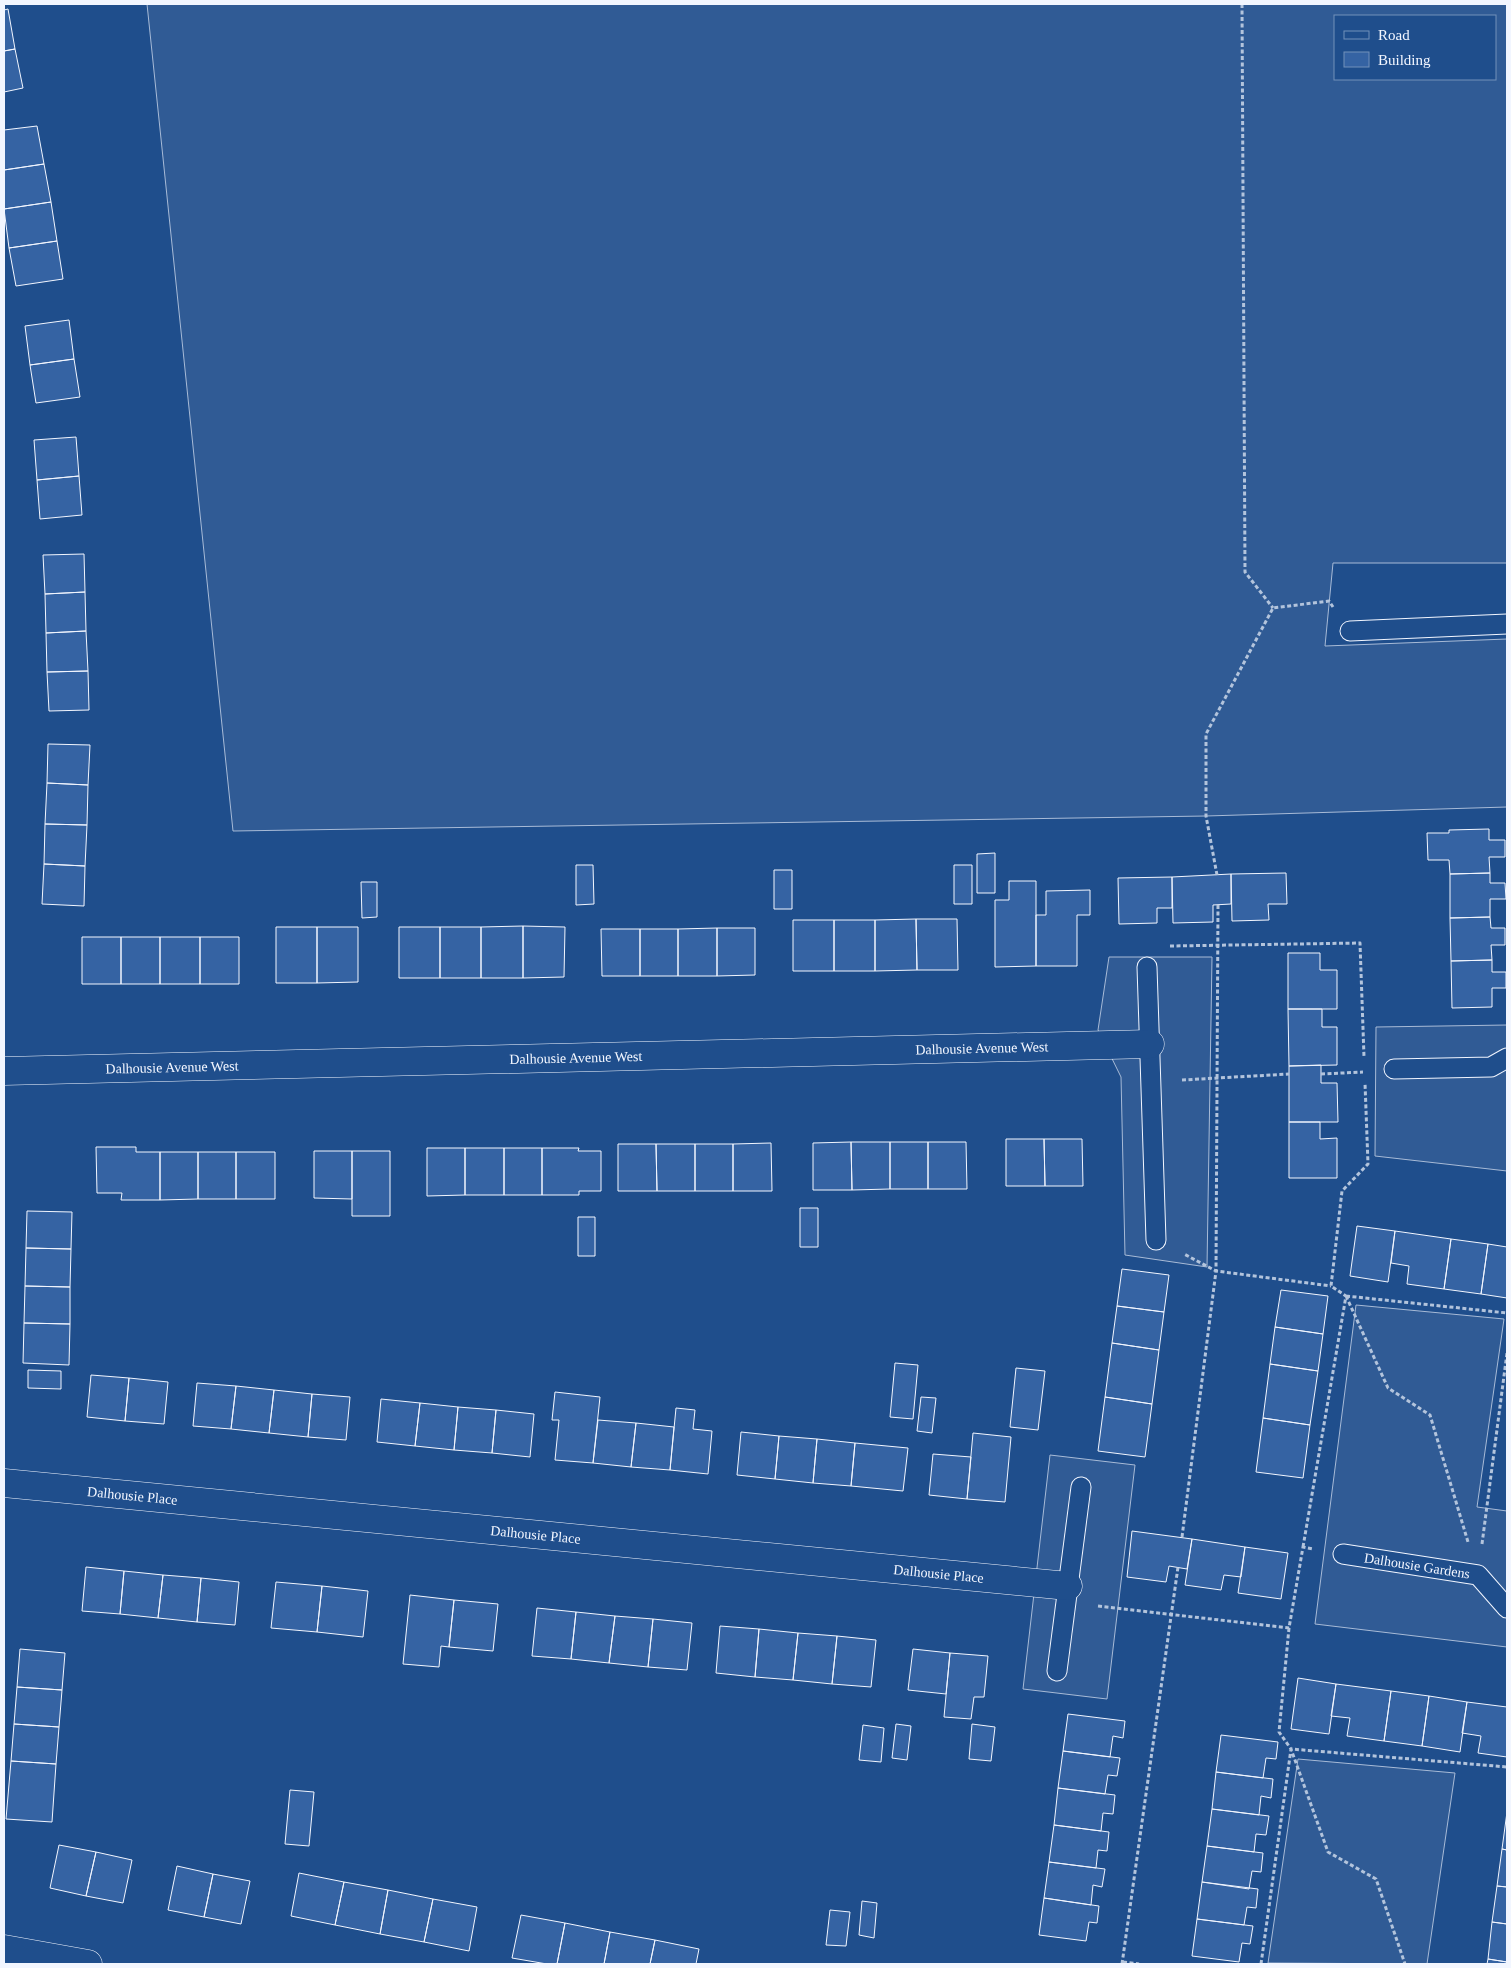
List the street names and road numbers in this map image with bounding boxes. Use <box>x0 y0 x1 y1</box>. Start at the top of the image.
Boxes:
street label: Dalhousie Avenue West <box>915 1039 1048 1058</box>
street label: Dalhousie Avenue West <box>509 1049 643 1067</box>
street label: Dalhousie Avenue West <box>105 1058 239 1077</box>
street label: Dalhousie Place <box>87 1484 178 1508</box>
street label: Dalhousie Place <box>490 1523 581 1547</box>
street label: Dalhousie Gardens <box>1363 1550 1471 1582</box>
street label: Dalhousie Place <box>893 1562 984 1586</box>

